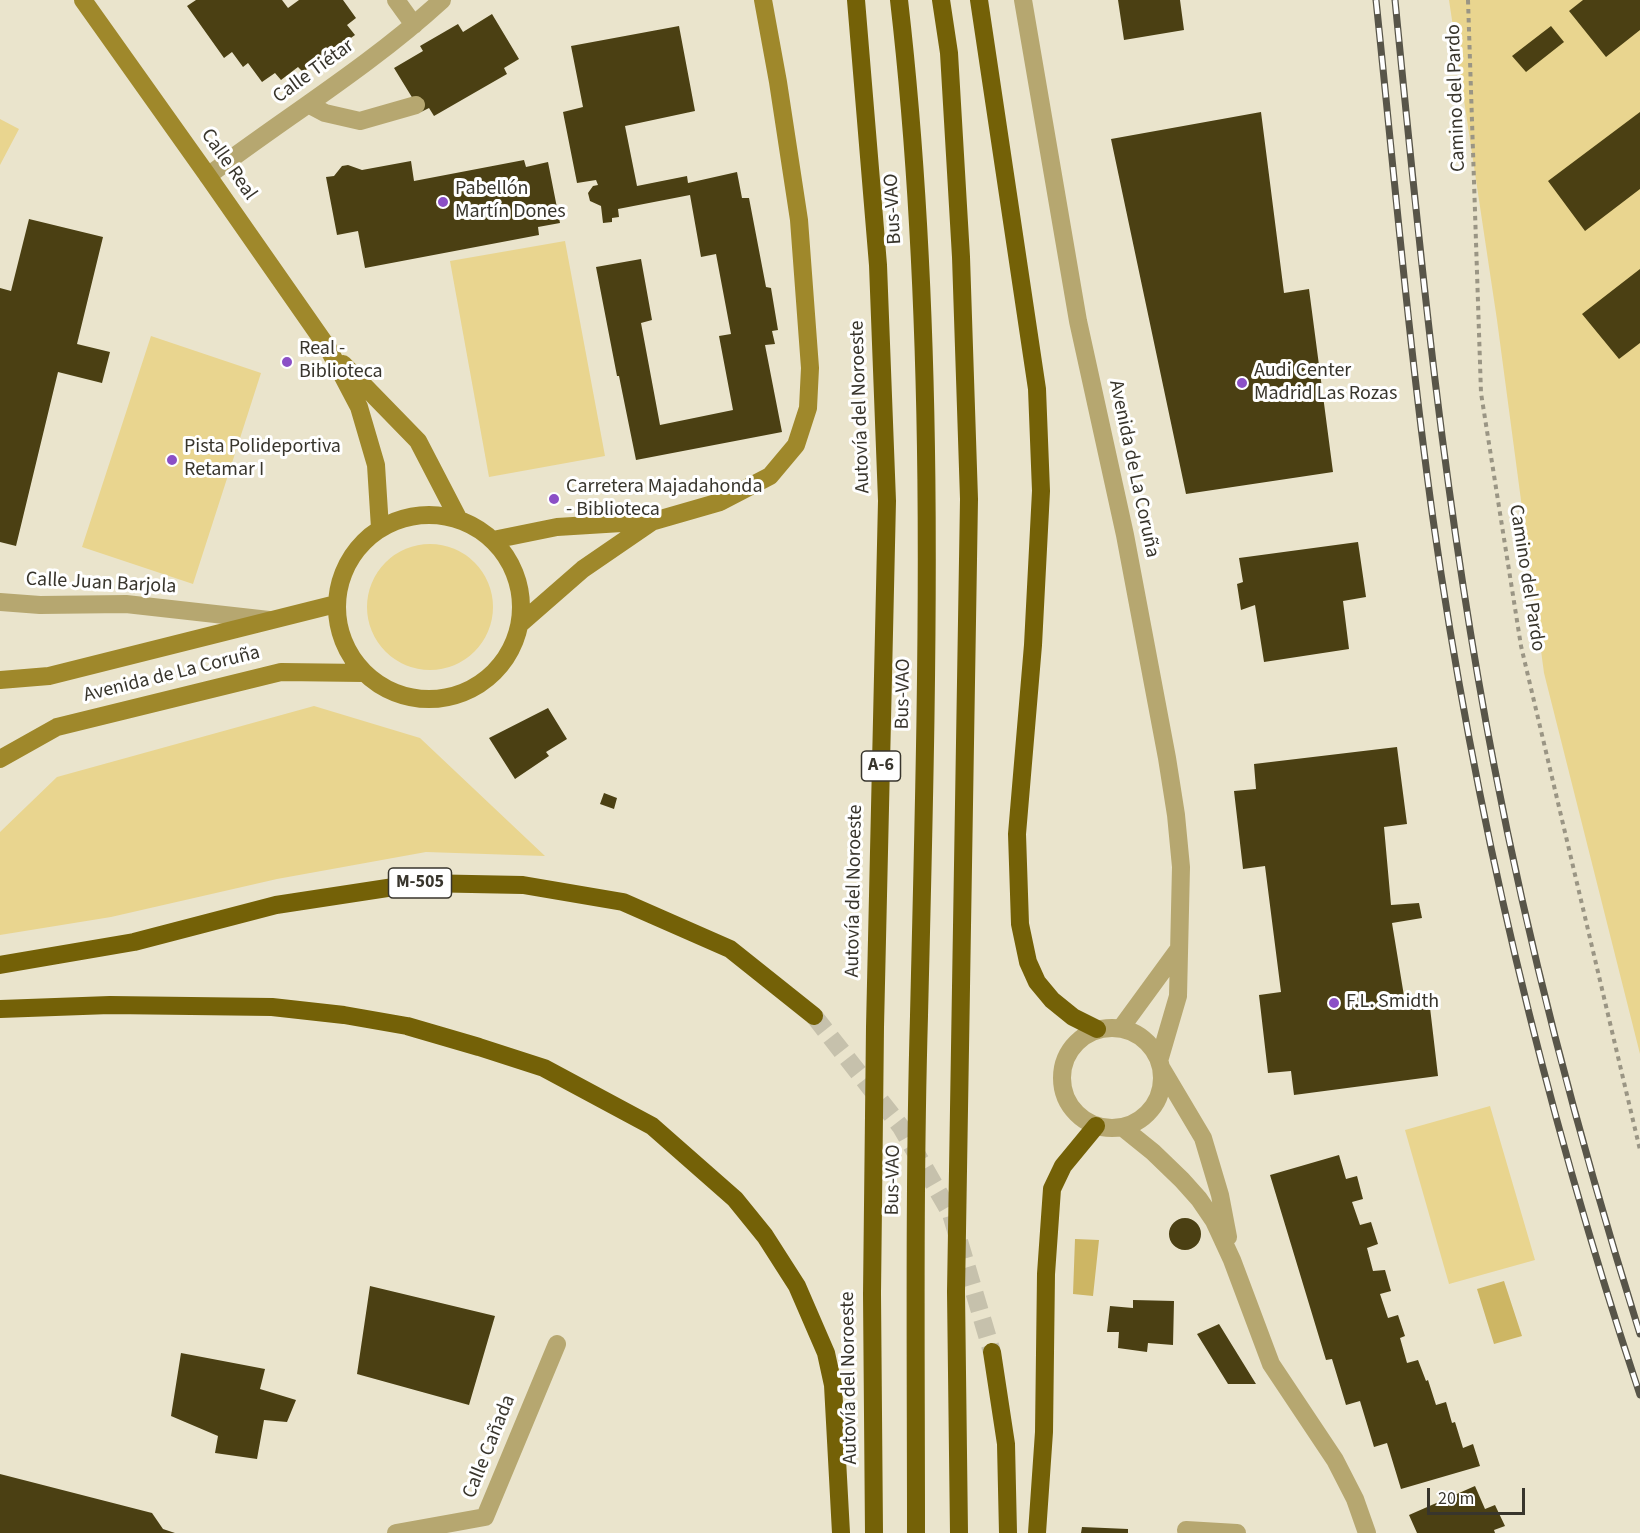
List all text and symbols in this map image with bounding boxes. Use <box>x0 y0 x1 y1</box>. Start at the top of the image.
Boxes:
street label: Camino del Pardo <box>1442 24 1472 172</box>
street label: Calle Tiétar <box>269 35 359 109</box>
street label: Calle Real <box>195 125 261 205</box>
street label: Bus-VAO <box>880 173 908 245</box>
place label: Pabellón Martín Dones <box>455 178 566 225</box>
marker: Pabellón Martín Dones <box>436 195 450 209</box>
street label: Autovía del Noroeste <box>846 320 876 494</box>
place label: Real - Biblioteca <box>299 338 383 385</box>
marker: Real - Biblioteca <box>280 355 294 369</box>
place label: Audi Center Madrid Las Rozas <box>1254 360 1397 407</box>
marker: Audi Center Madrid Las Rozas <box>1235 376 1249 390</box>
street label: Avenida de La Coruña <box>1102 378 1164 560</box>
place label: Pista Polideportiva Retamar I <box>184 436 341 483</box>
marker: Pista Polideportiva Retamar I <box>165 453 179 467</box>
place label: Carretera Majadahonda - Biblioteca <box>566 476 763 523</box>
marker: Carretera Majadahonda - Biblioteca <box>547 492 561 506</box>
street label: Camino del Pardo <box>1503 503 1549 653</box>
street label: Calle Juan Barjola <box>25 568 177 600</box>
street label: Avenida de La Coruña <box>81 641 263 709</box>
street label: Bus-VAO <box>891 658 917 730</box>
road number: A-6 <box>862 751 900 781</box>
street label: Autovía del Noroeste <box>841 804 869 978</box>
road number: M-505 <box>388 868 452 898</box>
place label: F.L. Smidth <box>1346 991 1439 1015</box>
marker: F.L. Smidth <box>1327 996 1341 1010</box>
street label: Bus-VAO <box>881 1144 907 1216</box>
street label: Autovía del Noroeste <box>836 1291 864 1465</box>
street label: Calle Cañada <box>458 1392 522 1502</box>
scale bar <box>1430 1476 1528 1514</box>
text: 20 m <box>1438 1486 1474 1511</box>

